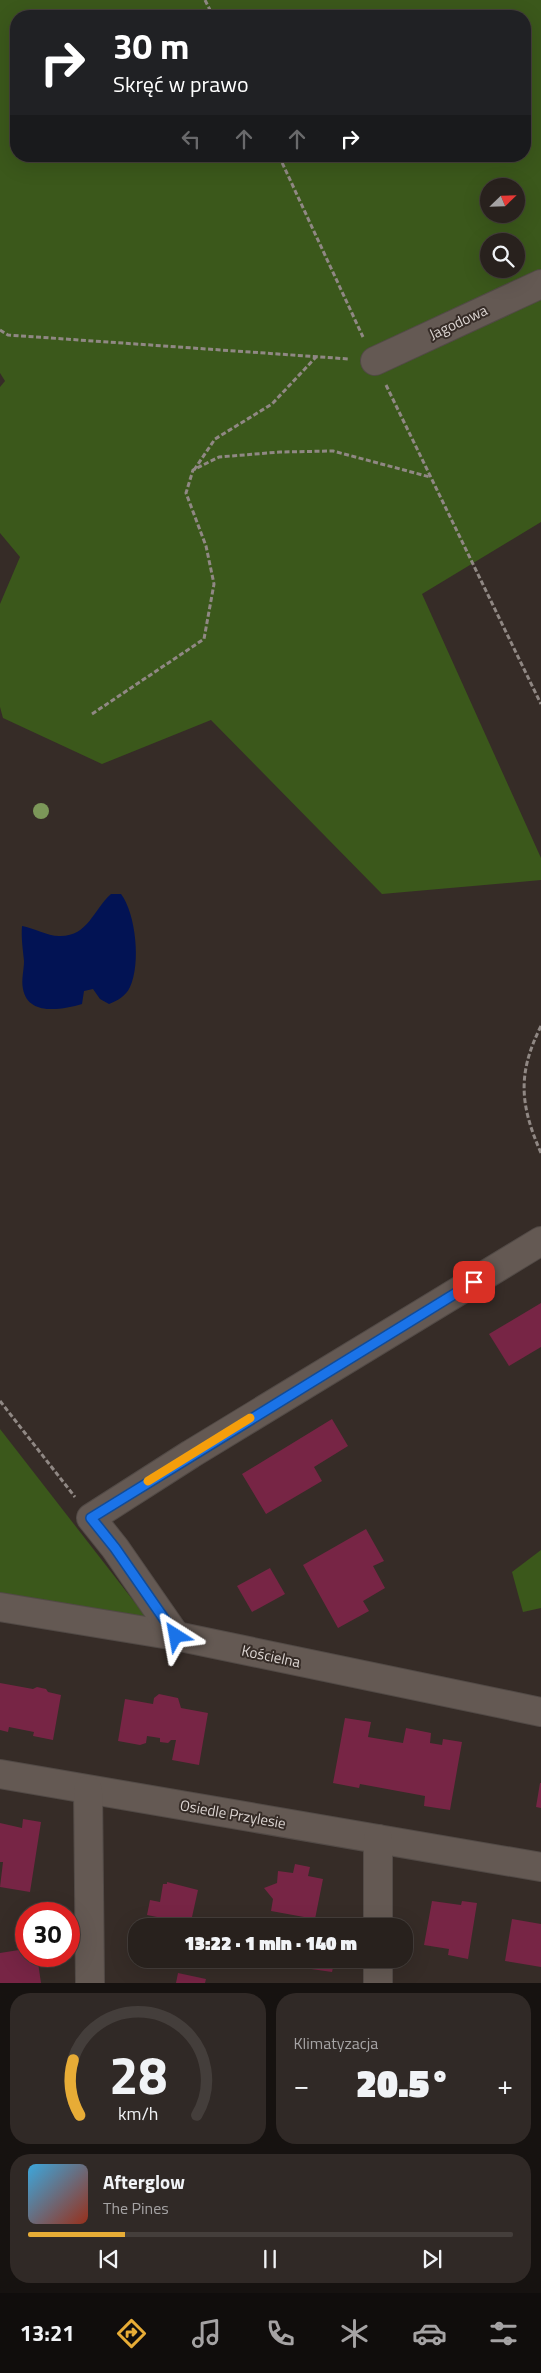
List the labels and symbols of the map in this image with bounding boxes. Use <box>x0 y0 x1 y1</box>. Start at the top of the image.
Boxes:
north arrow <box>480 178 525 222</box>
street label: Jagodowa <box>425 298 491 346</box>
pin <box>453 1261 495 1303</box>
position arrow <box>149 1609 201 1661</box>
street label: Kościelna <box>239 1639 303 1674</box>
street label: Osiedle Przylesie <box>178 1793 288 1835</box>
speed limit sign: 30 <box>15 1902 80 1967</box>

